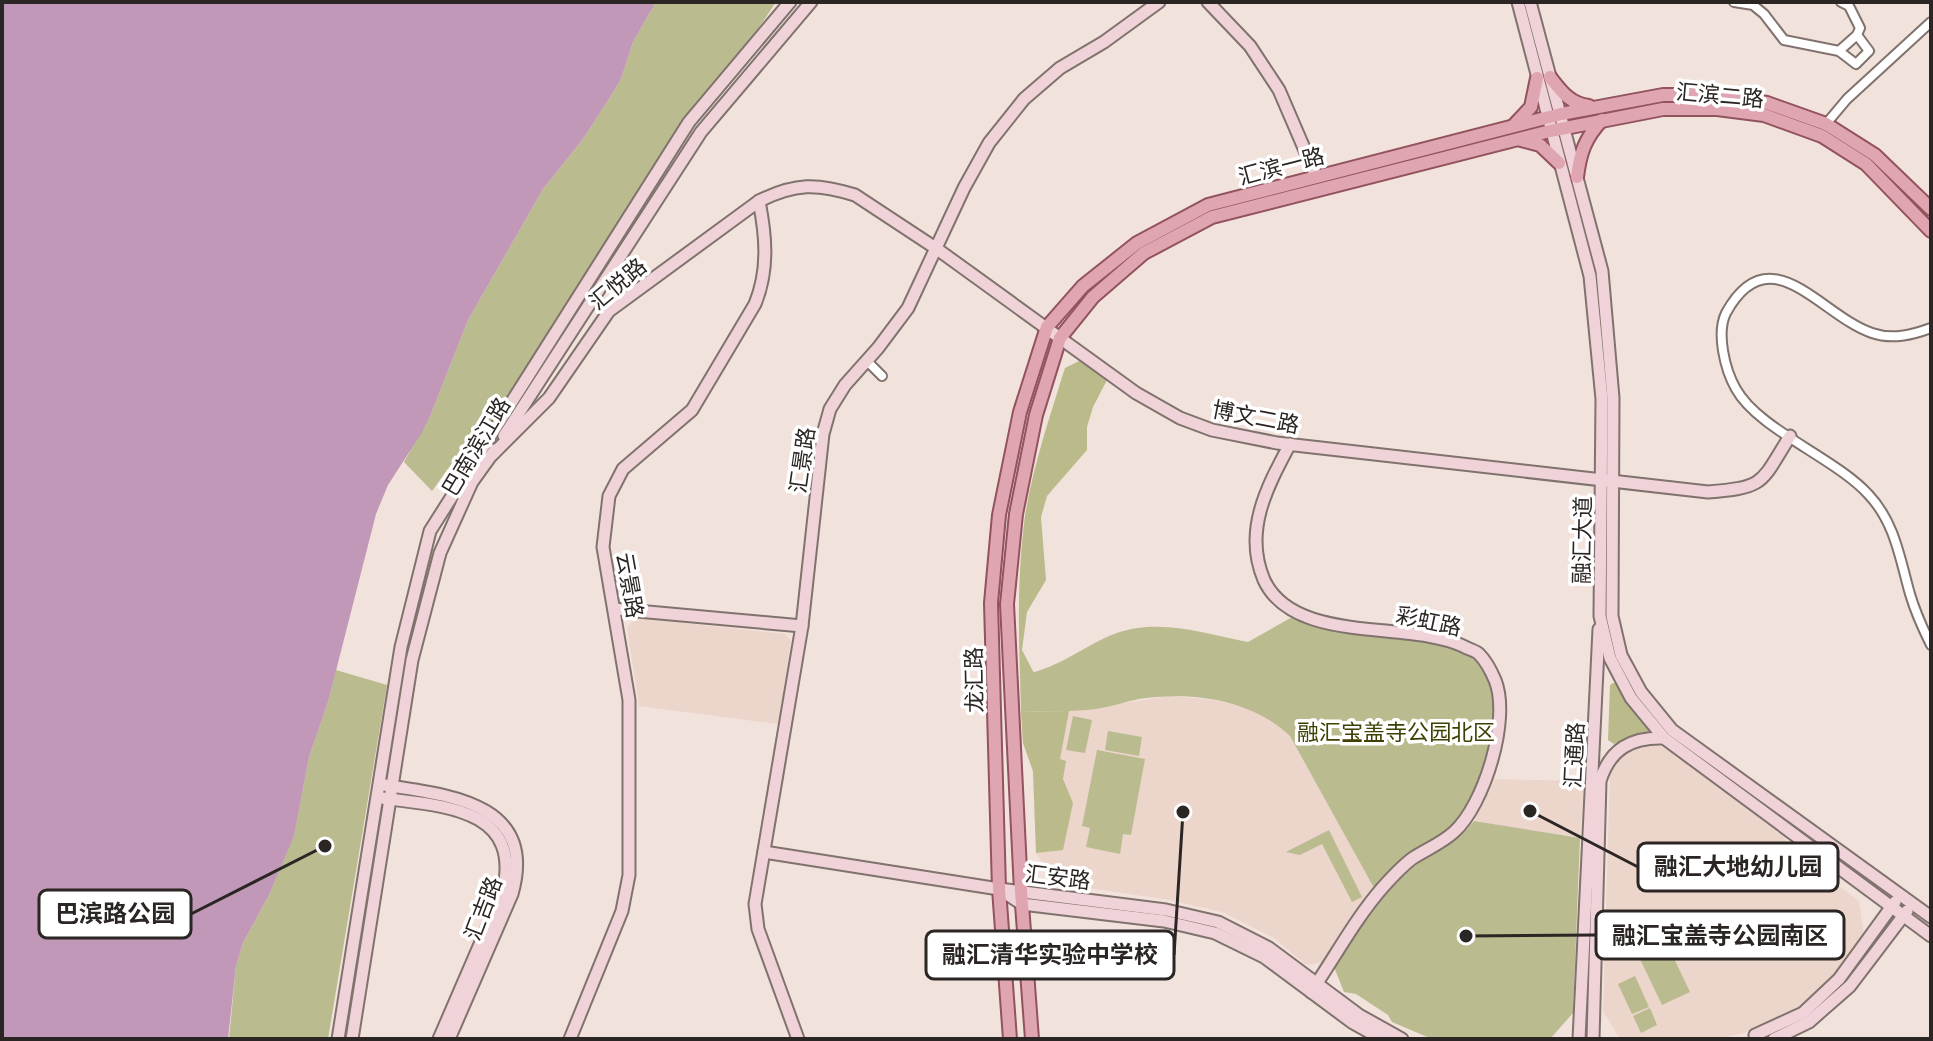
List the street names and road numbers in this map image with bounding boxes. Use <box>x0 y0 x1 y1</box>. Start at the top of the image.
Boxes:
street label: 汇滨二路 <box>1675 77 1765 111</box>
street label: 汇滨一路 <box>1235 141 1327 189</box>
street label: 汇悦路 <box>583 252 651 314</box>
street label: 巴南滨江路 <box>436 392 514 500</box>
street label: 博文二路 <box>1210 395 1302 437</box>
street label: 汇景路 <box>784 426 818 494</box>
street label: 融汇大道 <box>1567 496 1595 584</box>
street label: 云景路 <box>612 550 650 620</box>
street label: 彩虹路 <box>1394 600 1464 640</box>
street label: 龙汇路 <box>959 647 987 713</box>
street label: 汇通路 <box>1558 721 1588 789</box>
street label: 汇安路 <box>1024 859 1092 893</box>
street label: 汇吉路 <box>458 873 506 943</box>

